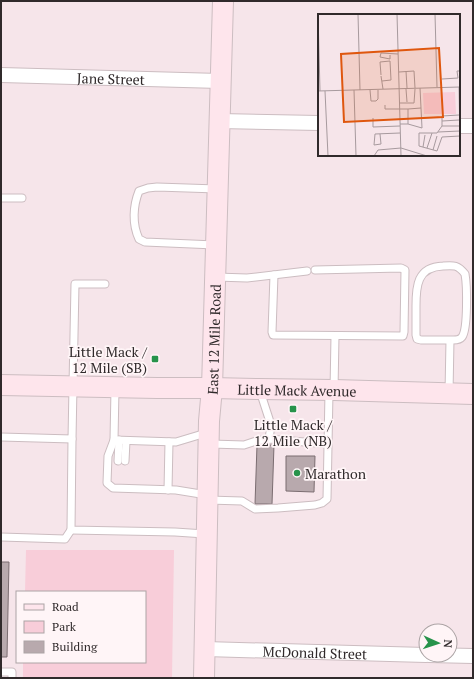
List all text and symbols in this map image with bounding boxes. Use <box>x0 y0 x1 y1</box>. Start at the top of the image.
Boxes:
inset map <box>318 14 460 156</box>
street label: Jane Street <box>77 68 146 88</box>
street label: East 12 Mile Road <box>202 283 224 395</box>
place label: Little Mack / 12 Mile (SB) <box>69 342 148 377</box>
marker: Little Mack / 12 Mile (SB) <box>150 354 160 364</box>
street label: Little Mack Avenue <box>237 379 357 400</box>
marker: Little Mack / 12 Mile (NB) <box>288 404 298 414</box>
place label: Little Mack / 12 Mile (NB) <box>254 415 333 450</box>
place label: Marathon <box>305 464 367 483</box>
marker: Marathon <box>292 468 302 478</box>
legend <box>16 591 146 663</box>
text: Road <box>52 599 79 614</box>
text: Park <box>52 619 77 634</box>
north arrow <box>418 623 458 663</box>
text: Building <box>52 639 98 654</box>
text: N <box>441 639 455 649</box>
street label: McDonald Street <box>262 641 368 663</box>

